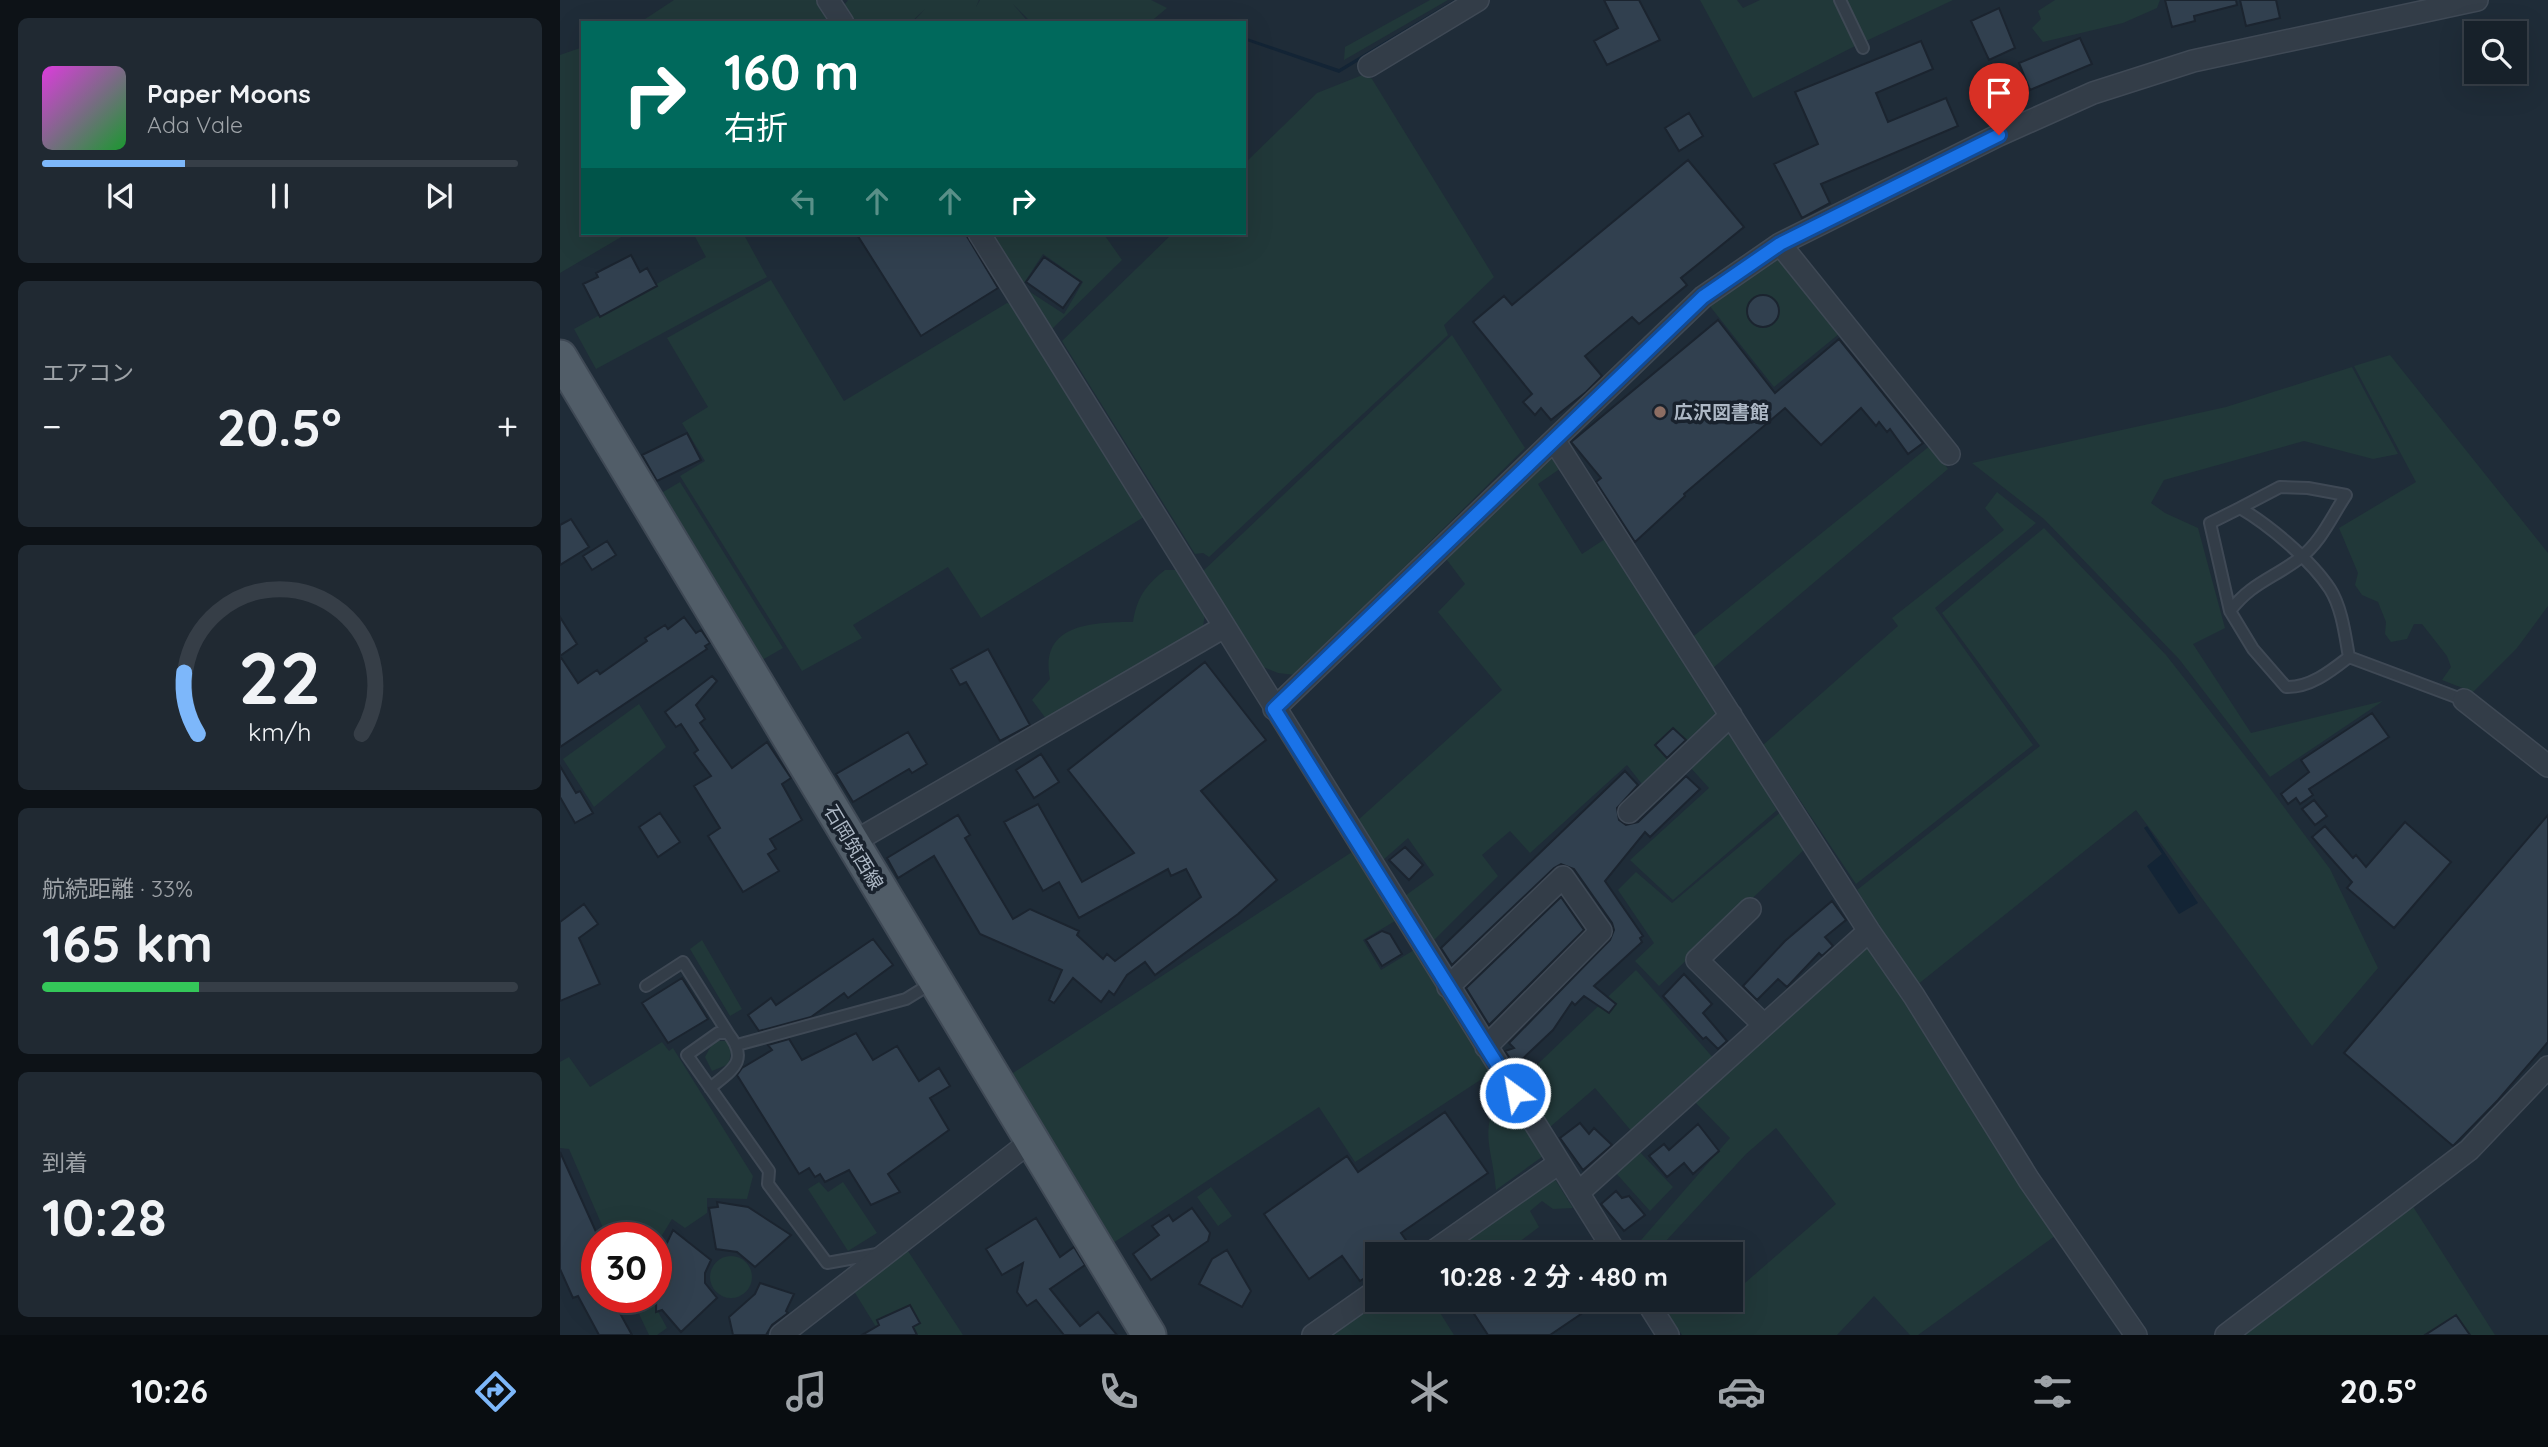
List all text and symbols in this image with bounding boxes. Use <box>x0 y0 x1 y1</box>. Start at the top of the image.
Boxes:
map controls <box>2464 21 2527 84</box>
button: search <box>2464 21 2527 84</box>
text: 160 m <box>724 41 859 102</box>
icon: right <box>609 49 700 140</box>
pin <box>1969 63 2029 135</box>
icon: arrive <box>1980 74 2018 112</box>
text: Paper Moons <box>147 77 311 110</box>
text: 右折 <box>724 107 788 147</box>
text: Ada Vale <box>147 110 243 139</box>
icon: previous <box>102 177 140 215</box>
icon: pause <box>261 177 299 215</box>
icon: next <box>420 177 458 215</box>
icon: left <box>785 182 823 220</box>
icon: ahead <box>858 182 896 220</box>
icon: ahead <box>931 182 969 220</box>
icon: right <box>1004 182 1042 220</box>
text: エアコン <box>42 358 134 387</box>
text: 20.5° <box>217 394 342 459</box>
place label: 広沢図書館 <box>1674 400 1769 424</box>
text: − <box>42 402 62 450</box>
text: + <box>497 402 518 450</box>
marker: 広沢図書館 <box>1652 404 1668 420</box>
text: 22 <box>239 631 321 722</box>
text: km/h <box>248 715 312 746</box>
street label: 石岡筑西線 <box>819 800 889 894</box>
text: 航続距離 · 33% <box>42 874 193 903</box>
text: 165 km <box>42 910 213 975</box>
position arrow <box>1478 1056 1552 1130</box>
text: 到着 <box>42 1148 88 1177</box>
text: 10:28 <box>42 1184 166 1249</box>
speed limit sign: 30 <box>581 1222 672 1313</box>
text: 10:28 · 2 分 · 480 m <box>1440 1260 1668 1293</box>
icon: directions <box>471 1367 520 1416</box>
icon: music <box>782 1367 831 1416</box>
icon: phone <box>1094 1367 1143 1416</box>
icon: climate <box>1405 1367 1454 1416</box>
icon: car <box>1717 1367 1766 1416</box>
icon: filters <box>2028 1367 2077 1416</box>
text: 10:26 <box>131 1371 208 1411</box>
text: 20.5° <box>2340 1371 2417 1411</box>

